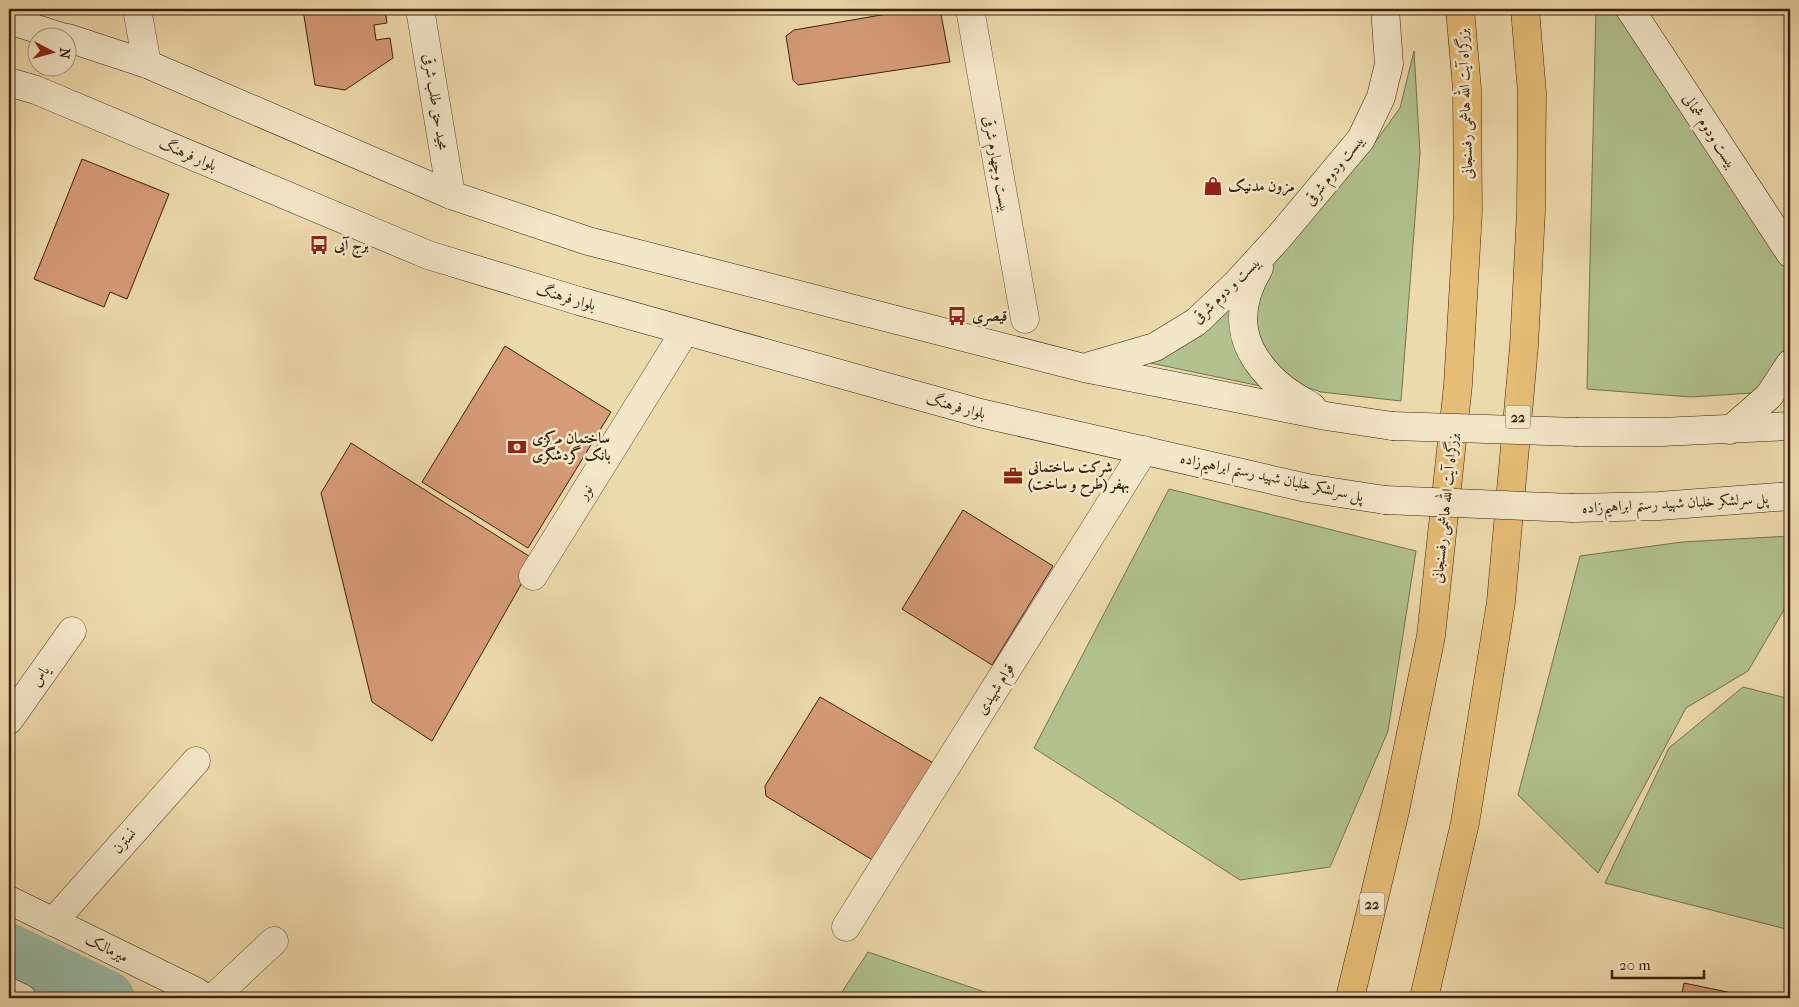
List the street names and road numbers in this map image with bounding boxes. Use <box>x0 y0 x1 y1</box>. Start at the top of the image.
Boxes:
street label: بزرگراه آیت الله هاشمی رفسنجانی <box>1450 28 1479 180</box>
street label: مجید حق طلب شرقی <box>419 53 452 152</box>
street label: بیست ودوم شمالی <box>1676 90 1741 174</box>
street label: بیست وچهارم شرقی <box>976 114 1014 214</box>
street label: بیست ودوم شرقی <box>1300 131 1371 211</box>
street label: بلوار فرهنگ <box>156 133 220 175</box>
street label: بیست و دوم شرقی <box>1188 253 1267 330</box>
street label: بلوار فرهنگ <box>534 279 598 315</box>
street label: بلوار فرهنگ <box>924 388 988 424</box>
road number: 22 <box>1506 406 1530 428</box>
street label: بزرگراه آیت الله هاشمی رفسنجانی <box>1425 431 1464 584</box>
street label: پل سرلشکر خلبان شهید رستم ابراهیم‌زاده <box>1177 449 1366 511</box>
street label: نور <box>573 481 596 504</box>
street label: پل سرلشکر خلبان شهید رستم ابراهیم‌زاده <box>1581 489 1770 523</box>
street label: قوام شهیدی <box>972 660 1021 720</box>
street label: یاس <box>27 661 54 690</box>
street label: نسترن <box>108 825 140 857</box>
road number: 22 <box>1360 892 1384 916</box>
street label: میرمالک <box>83 930 131 966</box>

